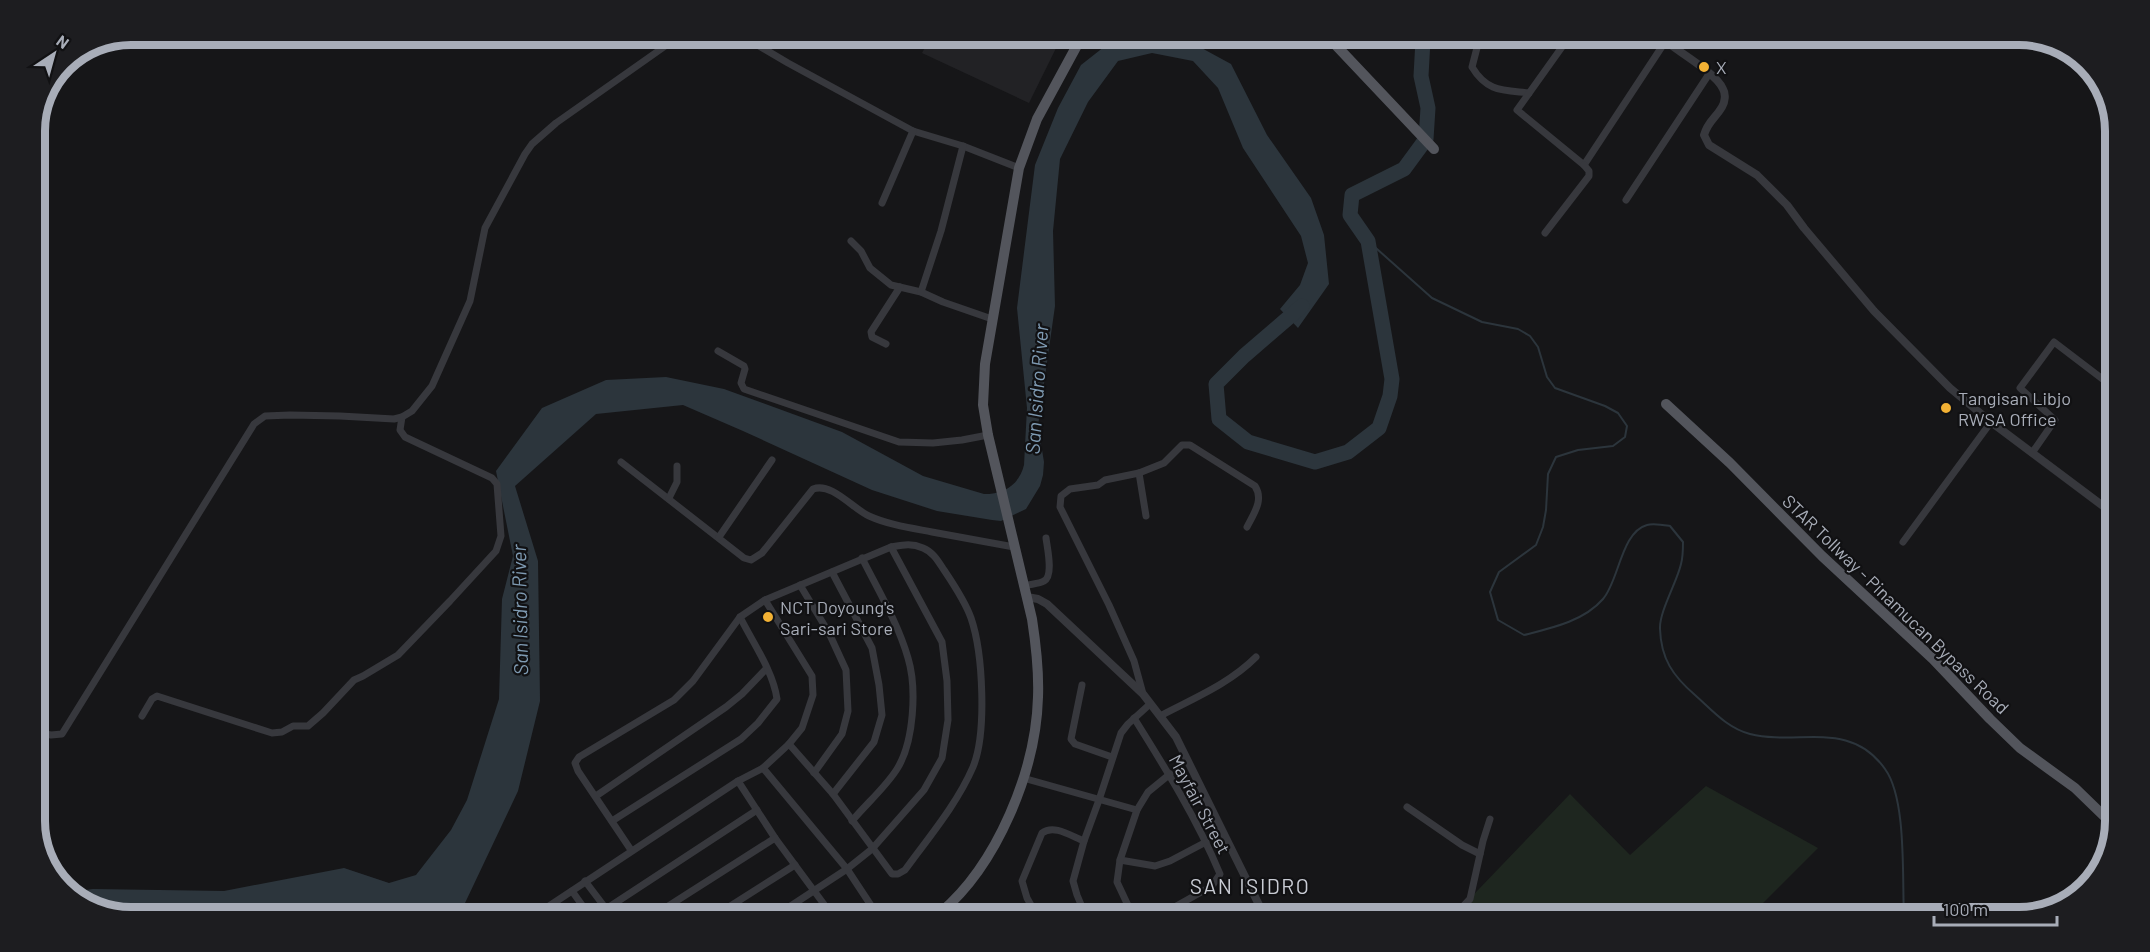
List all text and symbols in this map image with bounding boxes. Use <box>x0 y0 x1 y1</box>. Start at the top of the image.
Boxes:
north arrow <box>24 24 84 84</box>
text: N <box>53 31 73 52</box>
place label: X <box>1716 56 1727 78</box>
marker: X <box>1697 60 1711 74</box>
water label: San Isidro River <box>1019 322 1053 455</box>
place label: Tangisan Libjo RWSA Office <box>1958 387 2071 430</box>
marker: Tangisan Libjo RWSA Office <box>1939 401 1953 415</box>
street label: STAR Tollway - Pinamucan Bypass Road <box>1778 490 2014 718</box>
water label: San Isidro River <box>506 544 532 676</box>
place label: NCT Doyoung's Sari-sari Store <box>780 596 894 639</box>
marker: NCT Doyoung's Sari-sari Store <box>761 610 775 624</box>
street label: Mayfair Street <box>1165 751 1235 857</box>
district label: SAN ISIDRO <box>1190 873 1310 898</box>
scale bar <box>1934 889 2057 927</box>
text: 100 m <box>1943 898 1988 920</box>

